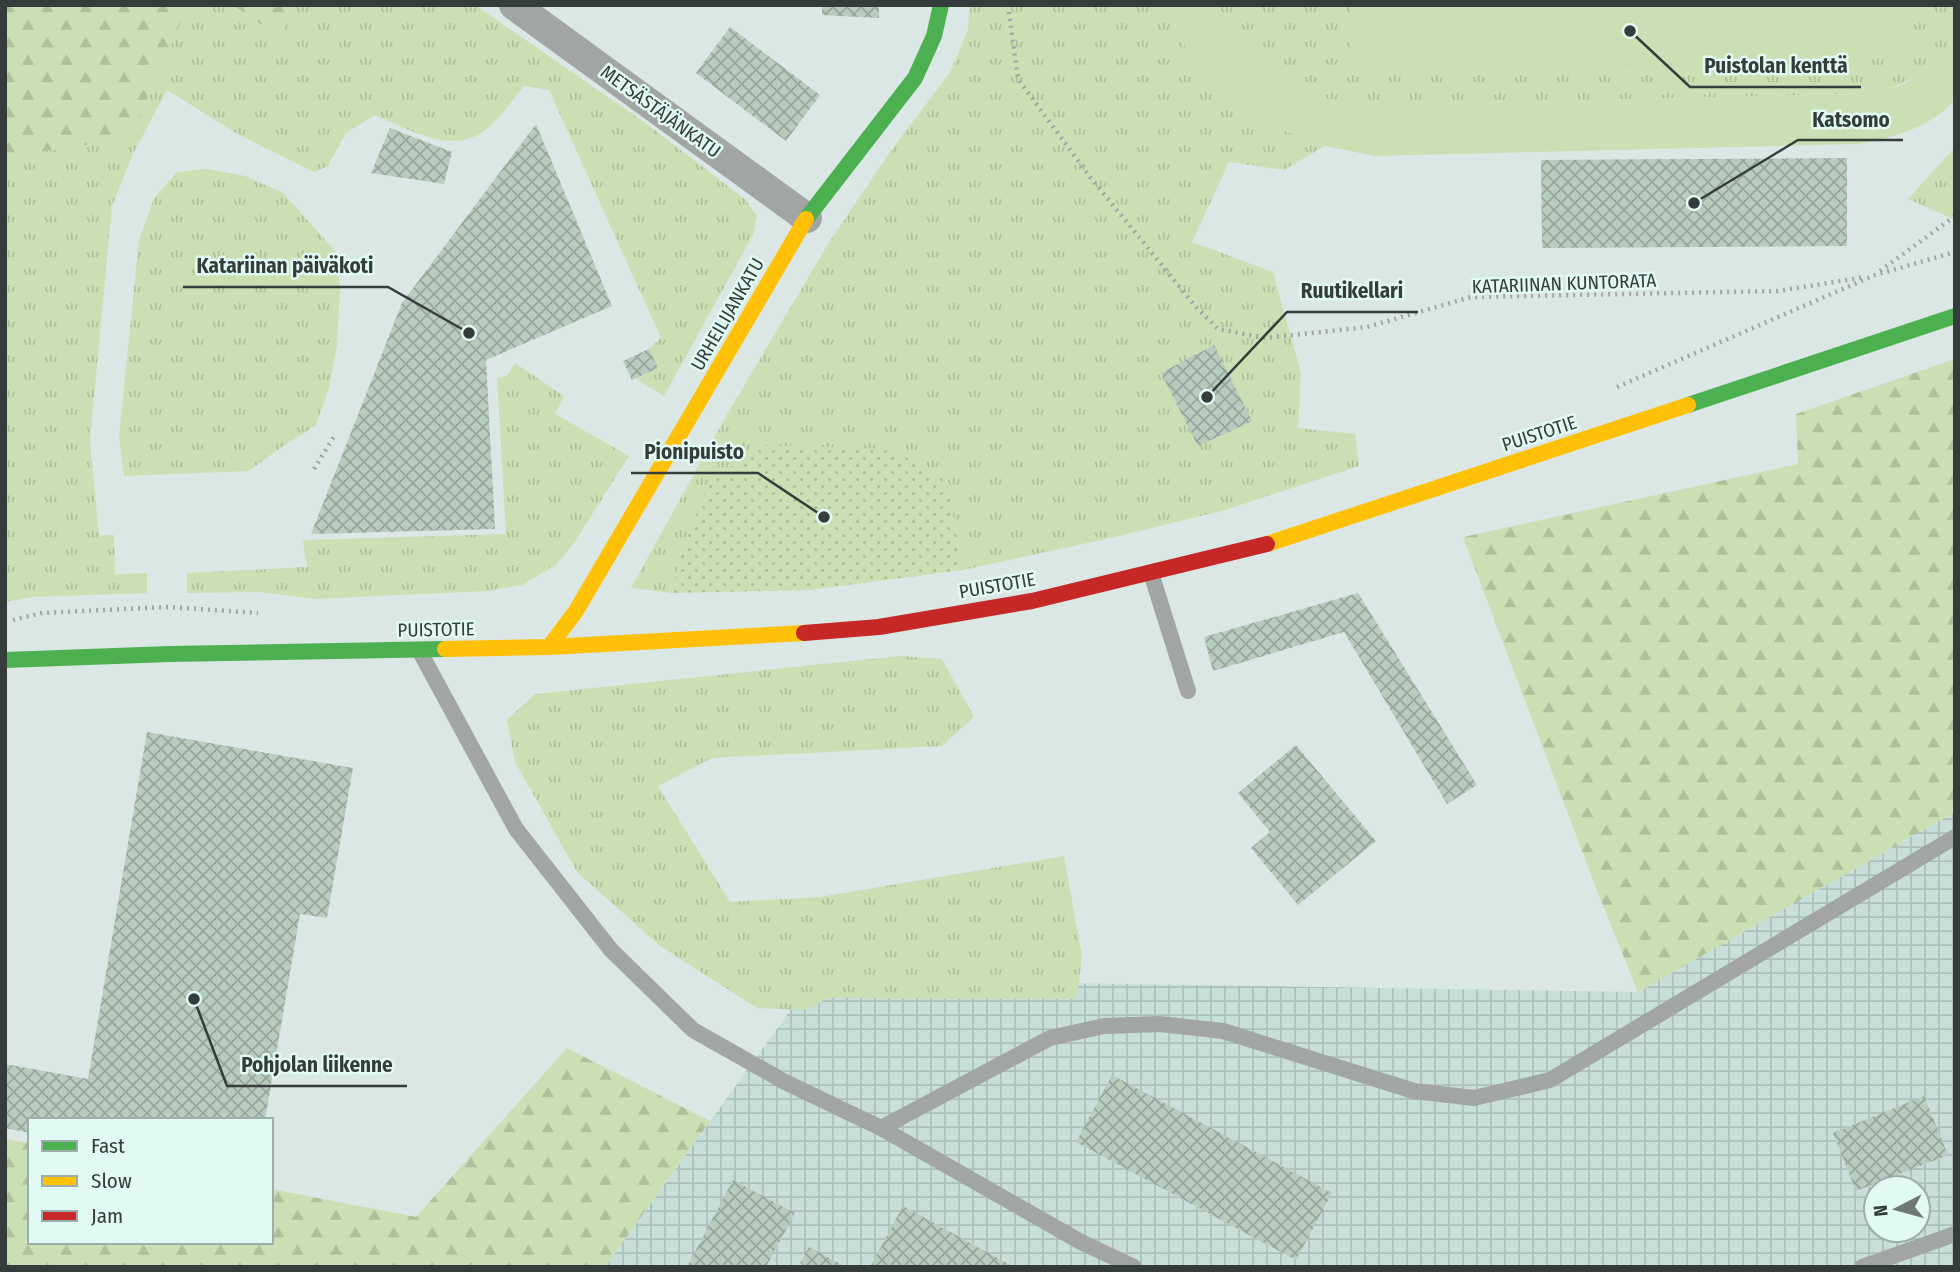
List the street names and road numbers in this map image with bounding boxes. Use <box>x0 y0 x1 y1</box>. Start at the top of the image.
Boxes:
street label: METSÄSTÄJÄNKATU <box>596 60 725 163</box>
street label: URHEILIJANKATU <box>686 254 769 375</box>
street label: KATARIINAN KUNTORATA <box>1471 269 1657 298</box>
street label: PUISTOTIE <box>1499 411 1579 456</box>
street label: PUISTOTIE <box>957 567 1037 604</box>
street label: PUISTOTIE <box>397 617 475 642</box>

